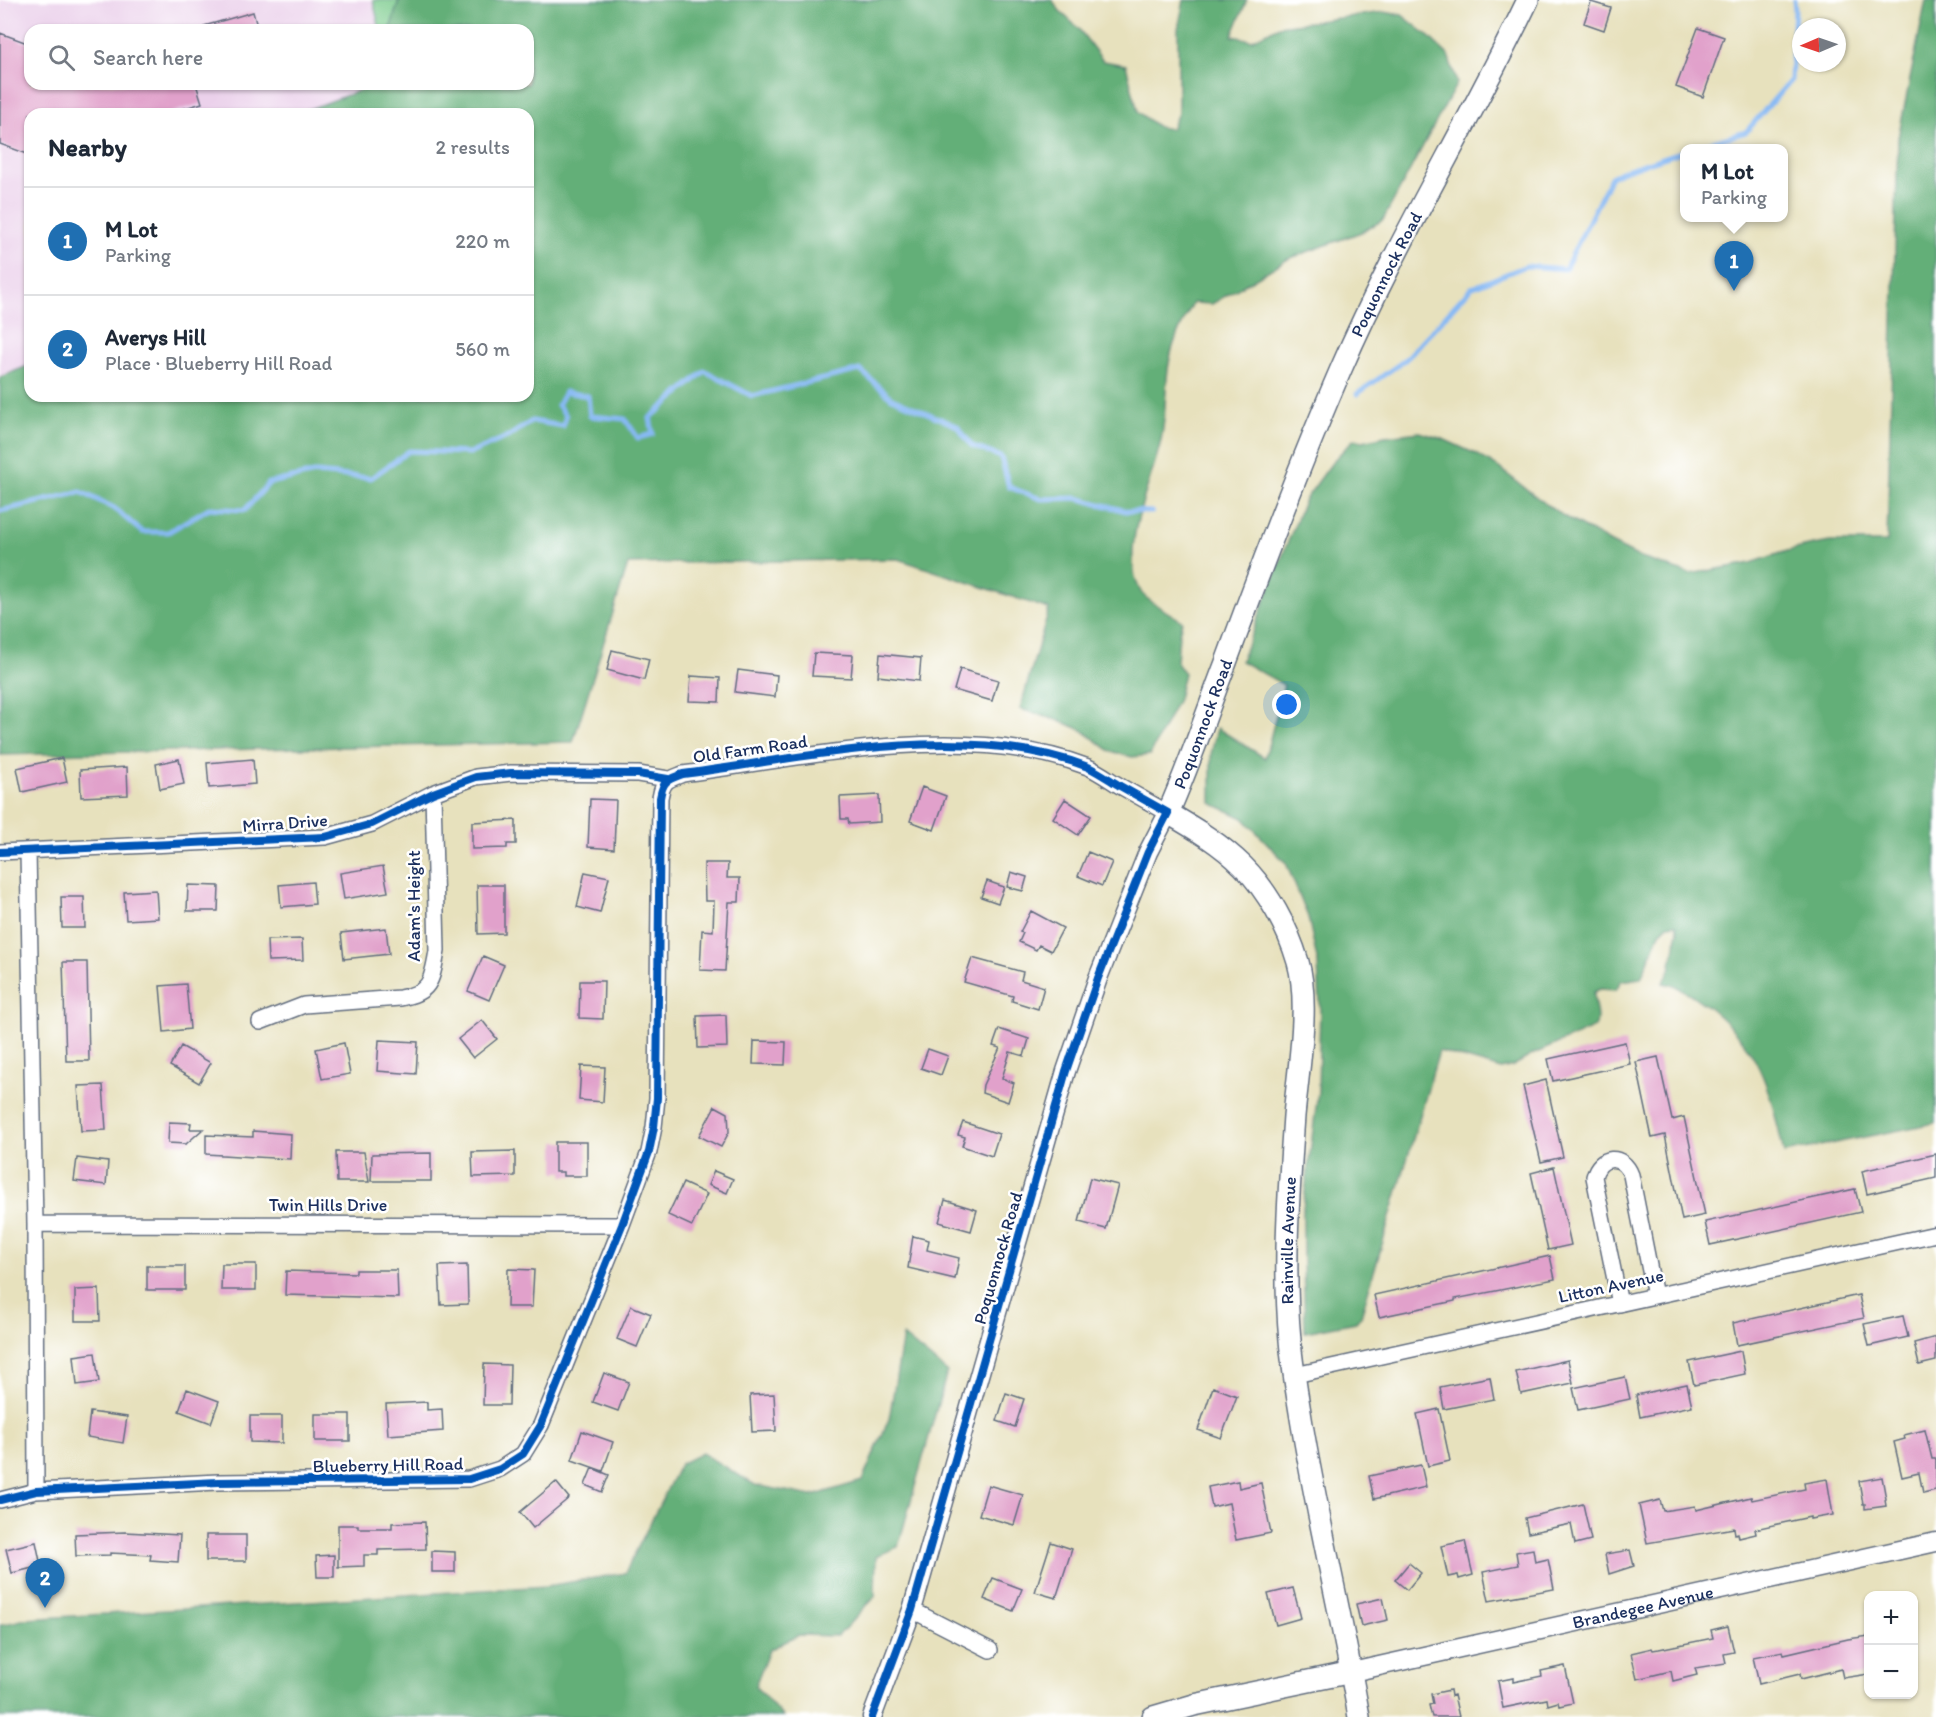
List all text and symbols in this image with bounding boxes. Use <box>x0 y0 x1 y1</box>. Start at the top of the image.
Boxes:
north arrow <box>1792 18 1846 72</box>
search box <box>24 24 534 90</box>
icon: search <box>45 41 78 74</box>
text: Search here <box>93 44 203 71</box>
text: Nearby <box>48 131 127 163</box>
text: 2 results <box>436 135 510 159</box>
popup <box>1680 144 1788 222</box>
text: M Lot <box>1701 158 1754 185</box>
text: Parking <box>1701 185 1767 209</box>
street label: Poquonnock Road <box>1346 208 1427 340</box>
text: M Lot <box>105 216 158 243</box>
text: 1 <box>63 229 72 253</box>
text: 220 m <box>455 229 510 253</box>
pin: 1 <box>1714 242 1754 291</box>
text: Parking <box>105 243 171 267</box>
text: Averys Hill <box>105 324 206 351</box>
text: 2 <box>62 337 73 361</box>
text: 560 m <box>455 337 510 361</box>
text: Place · Blueberry Hill Road <box>105 351 332 375</box>
street label: Poquonnock Road <box>1169 656 1237 792</box>
your location <box>1272 690 1301 719</box>
street label: Old Farm Road <box>691 730 809 768</box>
street label: Mirra Drive <box>242 809 328 837</box>
street label: Adam's Height <box>403 850 425 962</box>
street label: Rainville Avenue <box>1276 1176 1301 1305</box>
street label: Poquonnock Road <box>969 1189 1028 1327</box>
street label: Twin Hills Drive <box>269 1194 387 1216</box>
street label: Litton Avenue <box>1556 1264 1666 1308</box>
street label: Blueberry Hill Road <box>313 1453 464 1477</box>
pin: 2 <box>26 1558 64 1608</box>
street label: Brandegee Avenue <box>1570 1581 1716 1634</box>
map controls <box>1864 1591 1918 1699</box>
button: + <box>1864 1591 1918 1645</box>
button: − <box>1864 1645 1918 1699</box>

